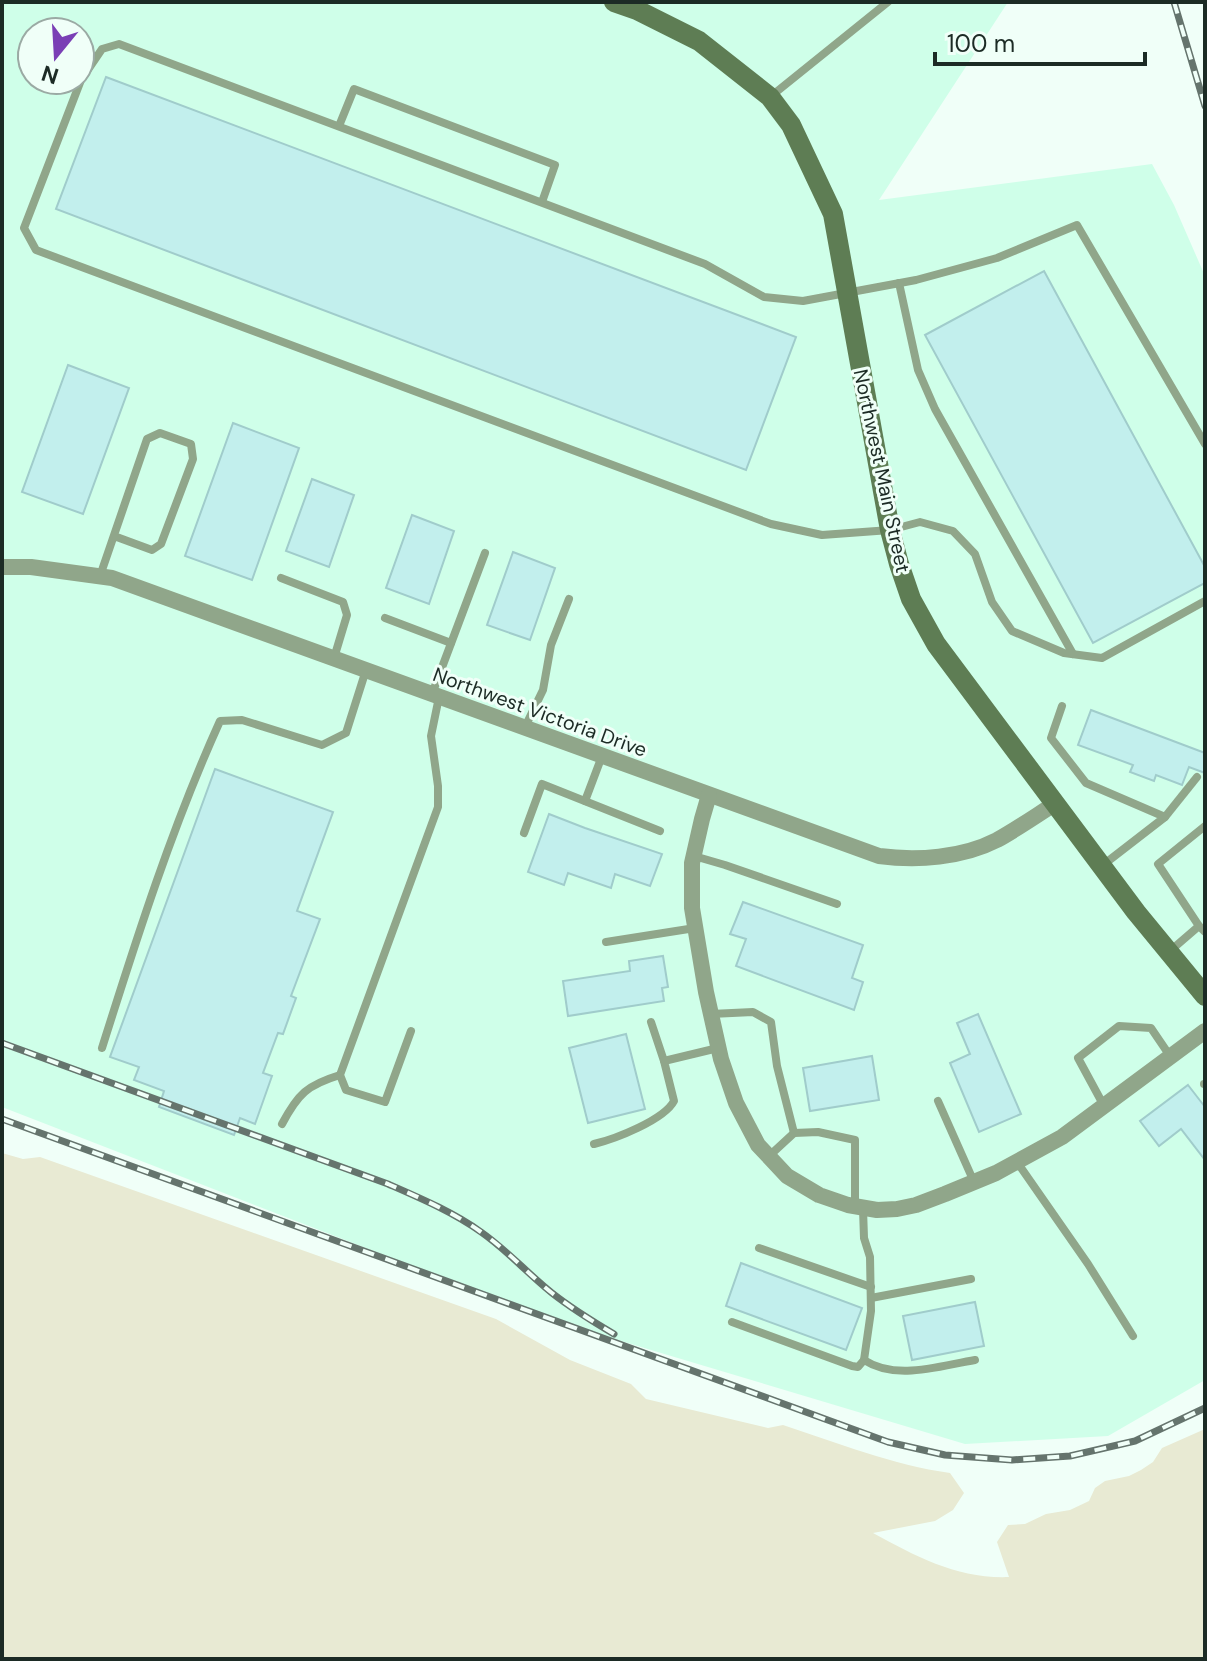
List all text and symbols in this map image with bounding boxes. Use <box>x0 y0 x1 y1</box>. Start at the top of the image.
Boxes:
north arrow <box>16 16 96 96</box>
scale bar <box>935 16 1145 66</box>
text: 100 m <box>947 28 1015 59</box>
text: N <box>38 58 62 91</box>
street label: Northwest Main Street <box>848 367 916 575</box>
street label: Northwest Victoria Drive <box>429 661 651 763</box>

